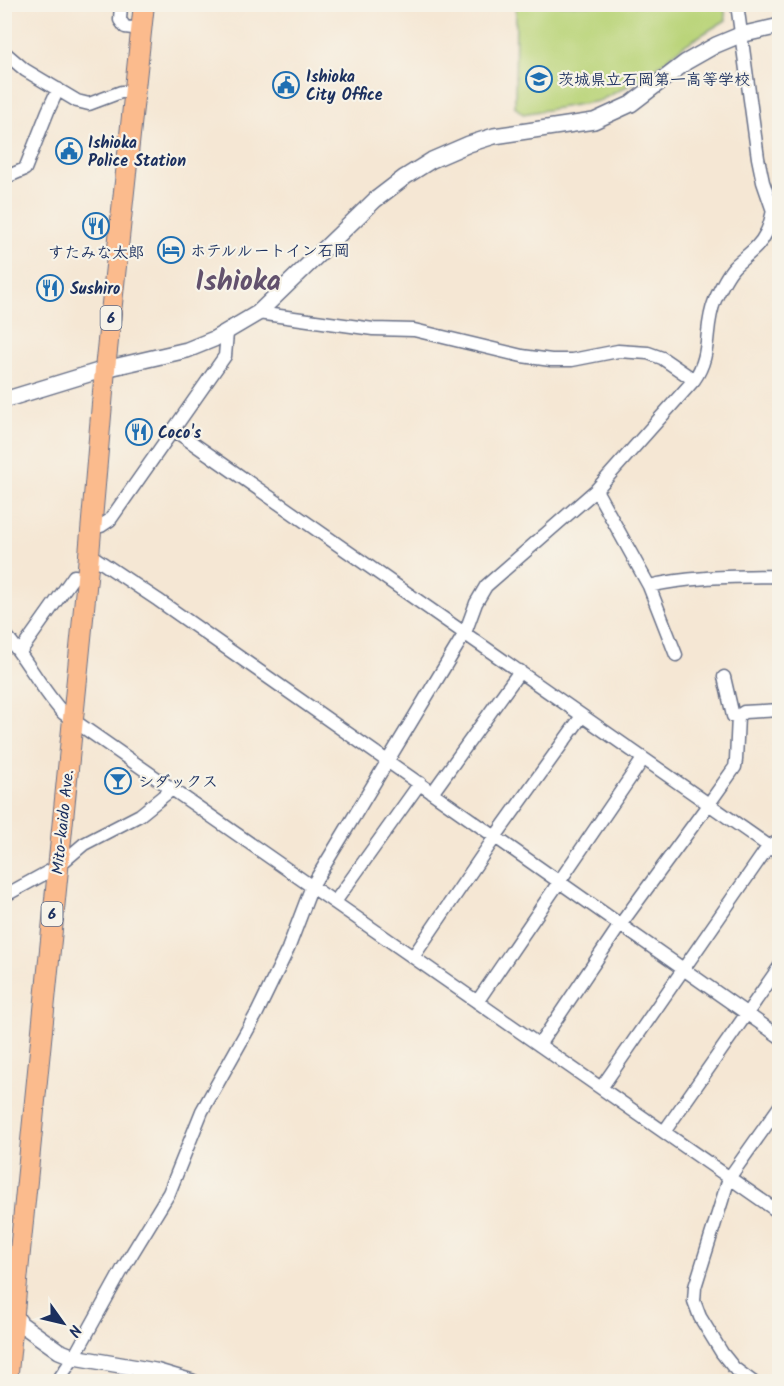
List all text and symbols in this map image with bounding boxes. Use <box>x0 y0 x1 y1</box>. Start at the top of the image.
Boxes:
school or university icon: 茨城県立石岡第一高等学校 <box>524 64 554 94</box>
place label: Ishioka City Office <box>306 65 383 108</box>
place label: 茨城県立石岡第一高等学校 <box>558 68 750 93</box>
public building icon: Ishioka City Office <box>271 70 301 100</box>
place label: Ishioka Police Station <box>88 131 186 174</box>
public building icon: Ishioka Police Station <box>54 136 84 166</box>
restaurant icon: すたみな太郎 <box>81 211 111 241</box>
hotel icon: ホテルルートイン石岡 <box>156 235 186 265</box>
place label: ホテルルートイン石岡 <box>190 239 350 264</box>
place label: すたみな太郎 <box>48 241 144 266</box>
district label: Ishioka <box>195 260 281 305</box>
restaurant icon: Sushiro <box>35 273 65 303</box>
place label: Sushiro <box>70 277 120 302</box>
road number: 6 <box>100 306 122 330</box>
restaurant icon: Coco's <box>124 417 154 447</box>
place label: Coco's <box>158 421 202 446</box>
bar icon: シダックス <box>103 766 133 796</box>
street label: Mito-kaido Ave. <box>46 769 81 876</box>
place label: シダックス <box>138 770 218 795</box>
road number: 6 <box>42 902 62 926</box>
north arrow <box>33 1293 93 1353</box>
text: N <box>61 1319 87 1342</box>

